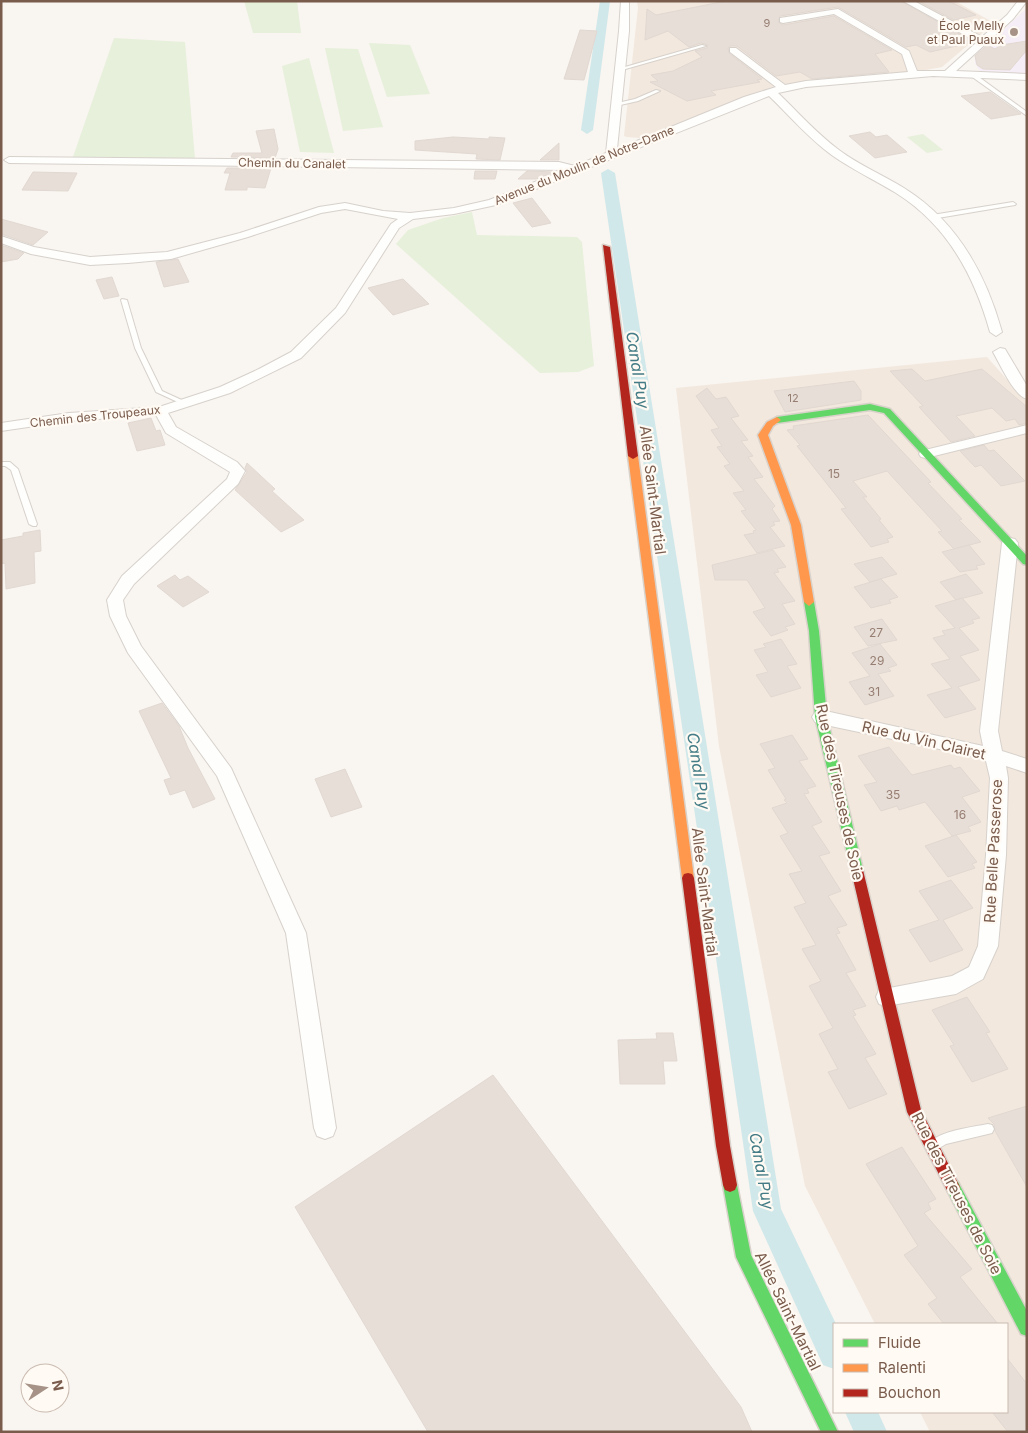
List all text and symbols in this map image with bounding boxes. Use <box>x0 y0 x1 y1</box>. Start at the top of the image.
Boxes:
house number: 9 <box>764 16 771 30</box>
place label: École Melly et Paul Puaux <box>927 18 1004 47</box>
marker: École Melly et Paul Puaux <box>1008 26 1020 38</box>
street label: Avenue du Moulin de Notre-Dame <box>492 122 676 208</box>
street label: Chemin du Canalet <box>238 155 346 171</box>
water label: Canal Puy <box>622 330 654 411</box>
house number: 12 <box>787 391 799 405</box>
street label: Chemin des Troupeaux <box>29 402 162 430</box>
street label: Allée Saint-Martial <box>636 424 670 556</box>
house number: 15 <box>828 466 840 481</box>
house number: 27 <box>869 625 883 640</box>
house number: 29 <box>870 653 884 668</box>
house number: 31 <box>868 684 880 699</box>
street label: Rue des Tireuses de Soie <box>812 702 868 882</box>
street label: Rue du Vin Clairet <box>860 717 988 764</box>
water label: Canal Puy <box>683 731 715 812</box>
street label: Rue Belle Passerose <box>980 779 1006 923</box>
house number: 35 <box>886 787 900 802</box>
house number: 16 <box>954 807 966 822</box>
street label: Allée Saint-Martial <box>688 826 722 958</box>
street label: Rue des Tireuses de Soie <box>908 1109 1006 1277</box>
water label: Canal Puy <box>745 1131 779 1212</box>
street label: Allée Saint-Martial <box>751 1248 825 1374</box>
legend <box>833 1323 1008 1413</box>
text: Fluide <box>878 1333 921 1352</box>
text: Ralenti <box>878 1358 926 1377</box>
north arrow <box>20 1363 70 1413</box>
text: N <box>49 1378 68 1392</box>
text: Bouchon <box>878 1383 941 1402</box>

